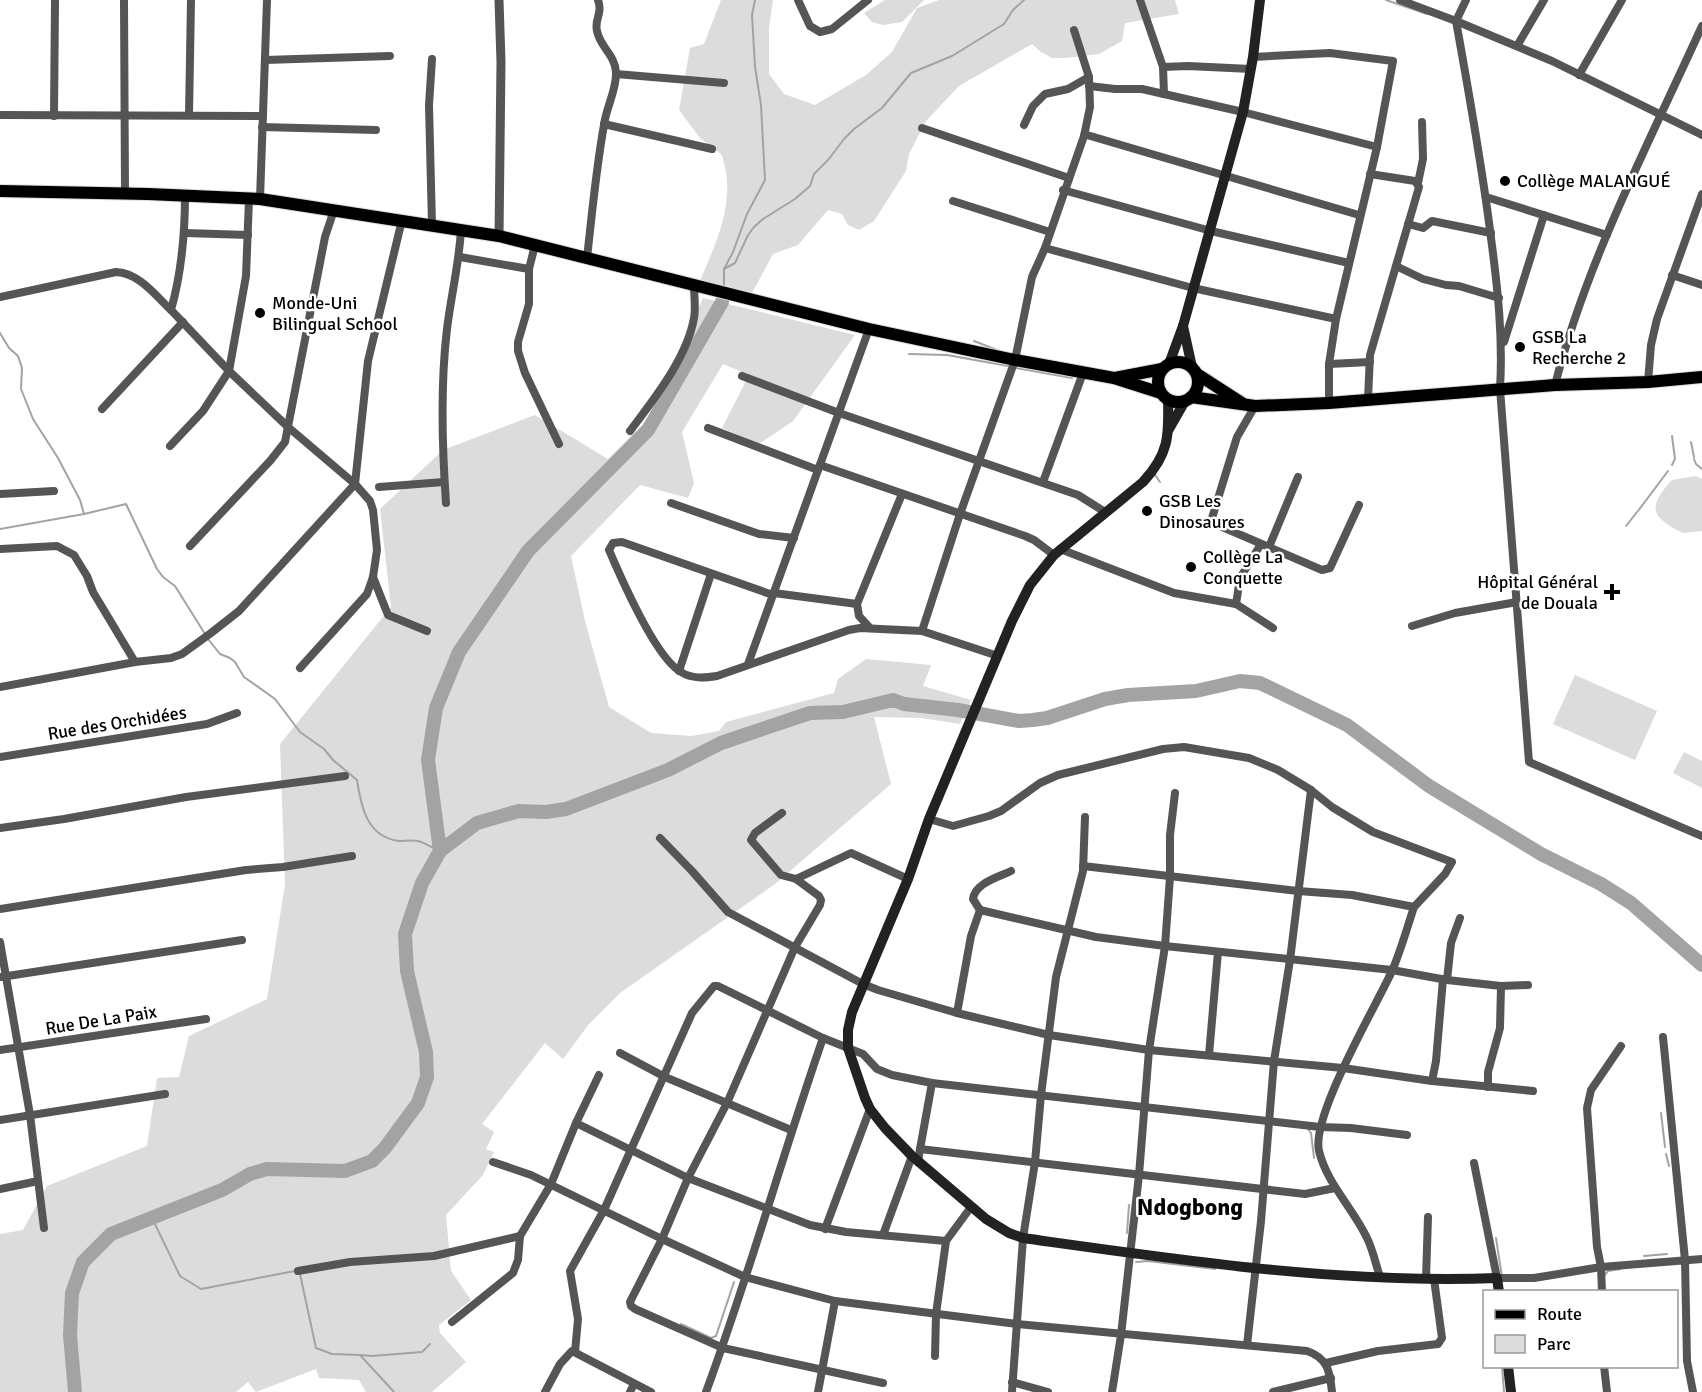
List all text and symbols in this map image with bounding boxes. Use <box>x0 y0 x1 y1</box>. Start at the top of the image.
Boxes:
place label: Collège MALANGUÉ <box>1517 170 1671 192</box>
marker: Collège MALANGUÉ <box>1498 174 1512 188</box>
place label: Monde-Uni Bilingual School <box>272 292 398 335</box>
marker: Monde-Uni Bilingual School <box>253 306 267 320</box>
place label: GSB La Recherche 2 <box>1532 326 1626 369</box>
marker: GSB La Recherche 2 <box>1513 340 1527 354</box>
place label: GSB Les Dinosaures <box>1159 490 1245 533</box>
marker: GSB Les Dinosaures <box>1140 504 1154 518</box>
place label: Collège La Conquette <box>1203 546 1283 589</box>
marker: Collège La Conquette <box>1184 560 1198 574</box>
place label: Hôpital Général de Douala <box>1477 571 1598 614</box>
marker: Hôpital Général de Douala <box>1603 583 1621 601</box>
street label: Rue des Orchidées <box>46 701 188 745</box>
street label: Rue De La Paix <box>44 1000 159 1040</box>
district label: Ndogbong <box>1137 1192 1243 1222</box>
legend <box>1483 1290 1678 1368</box>
text: Route <box>1537 1303 1582 1325</box>
text: Parc <box>1537 1333 1571 1355</box>

